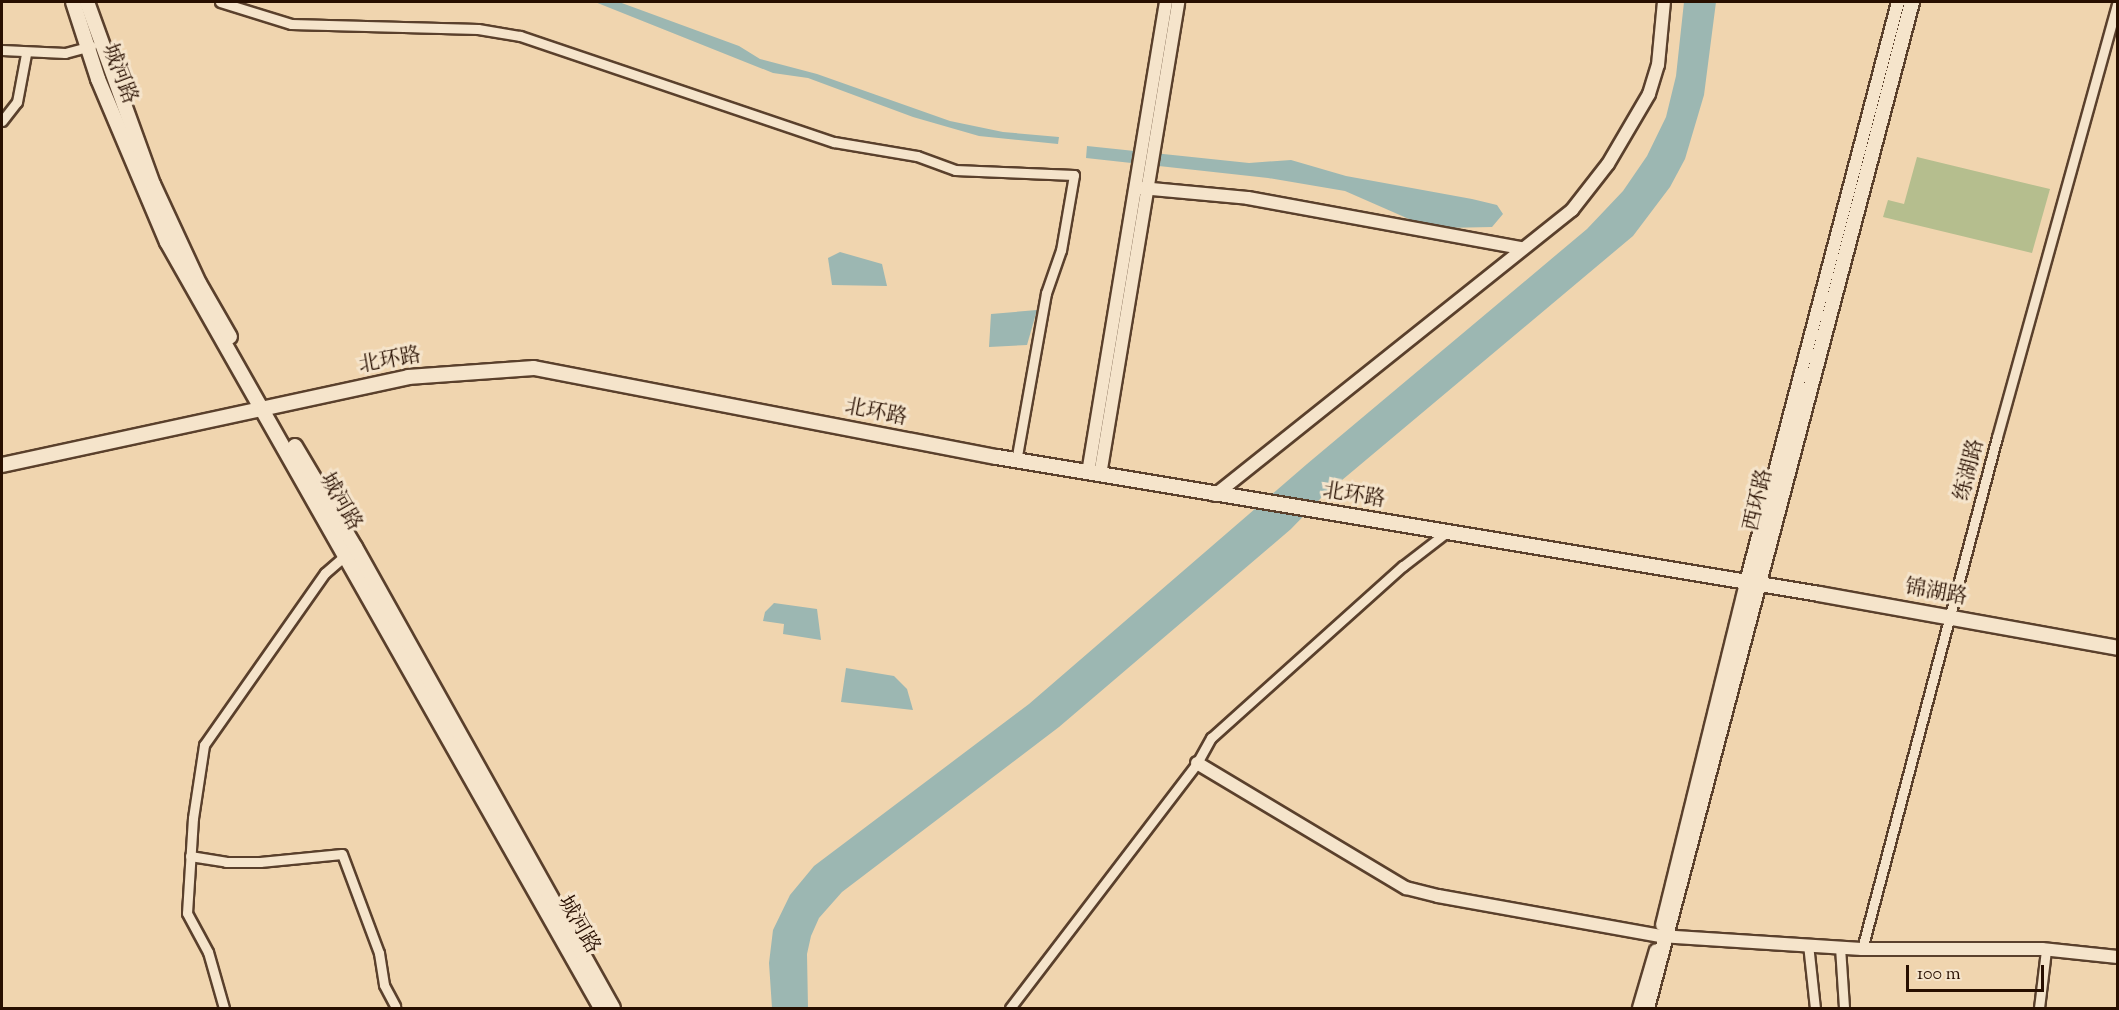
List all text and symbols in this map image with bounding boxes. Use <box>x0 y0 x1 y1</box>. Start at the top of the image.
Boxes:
street label: 城河路 <box>96 40 142 108</box>
street label: 北环路 <box>357 343 423 379</box>
street label: 北环路 <box>843 395 909 431</box>
street label: 练湖路 <box>1950 436 1990 504</box>
street label: 西环路 <box>1740 466 1778 534</box>
street label: 城河路 <box>313 468 367 536</box>
street label: 北环路 <box>1321 479 1387 513</box>
street label: 锦湖路 <box>1903 575 1969 611</box>
street label: 城河路 <box>551 891 605 959</box>
scale bar <box>1909 953 2047 991</box>
text: 100 m <box>1917 962 1961 988</box>

